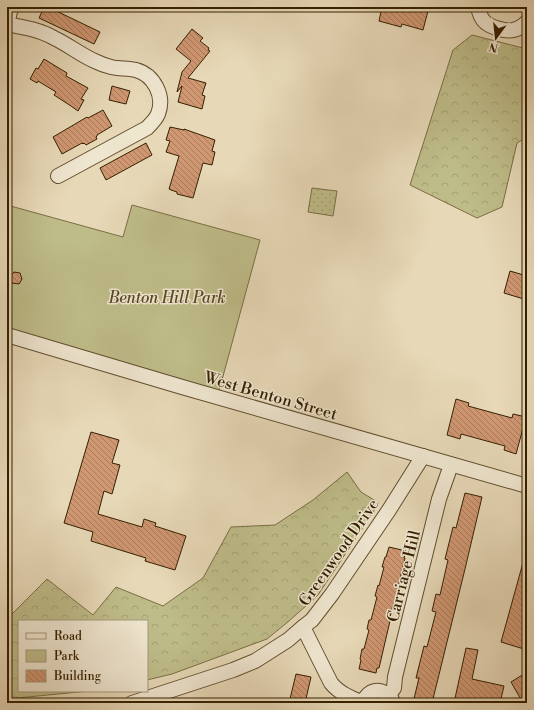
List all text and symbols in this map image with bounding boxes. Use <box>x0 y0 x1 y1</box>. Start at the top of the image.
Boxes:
north arrow <box>476 18 516 58</box>
text: N <box>487 39 500 55</box>
park label: Benton Hill Park <box>107 288 226 308</box>
street label: West Benton Street <box>201 367 340 425</box>
street label: Greenwood Drive <box>294 495 383 610</box>
street label: Carriage Hill <box>383 528 425 624</box>
legend <box>18 620 148 692</box>
text: Road <box>54 629 82 644</box>
text: Park <box>54 649 80 664</box>
text: Building <box>53 669 102 684</box>

